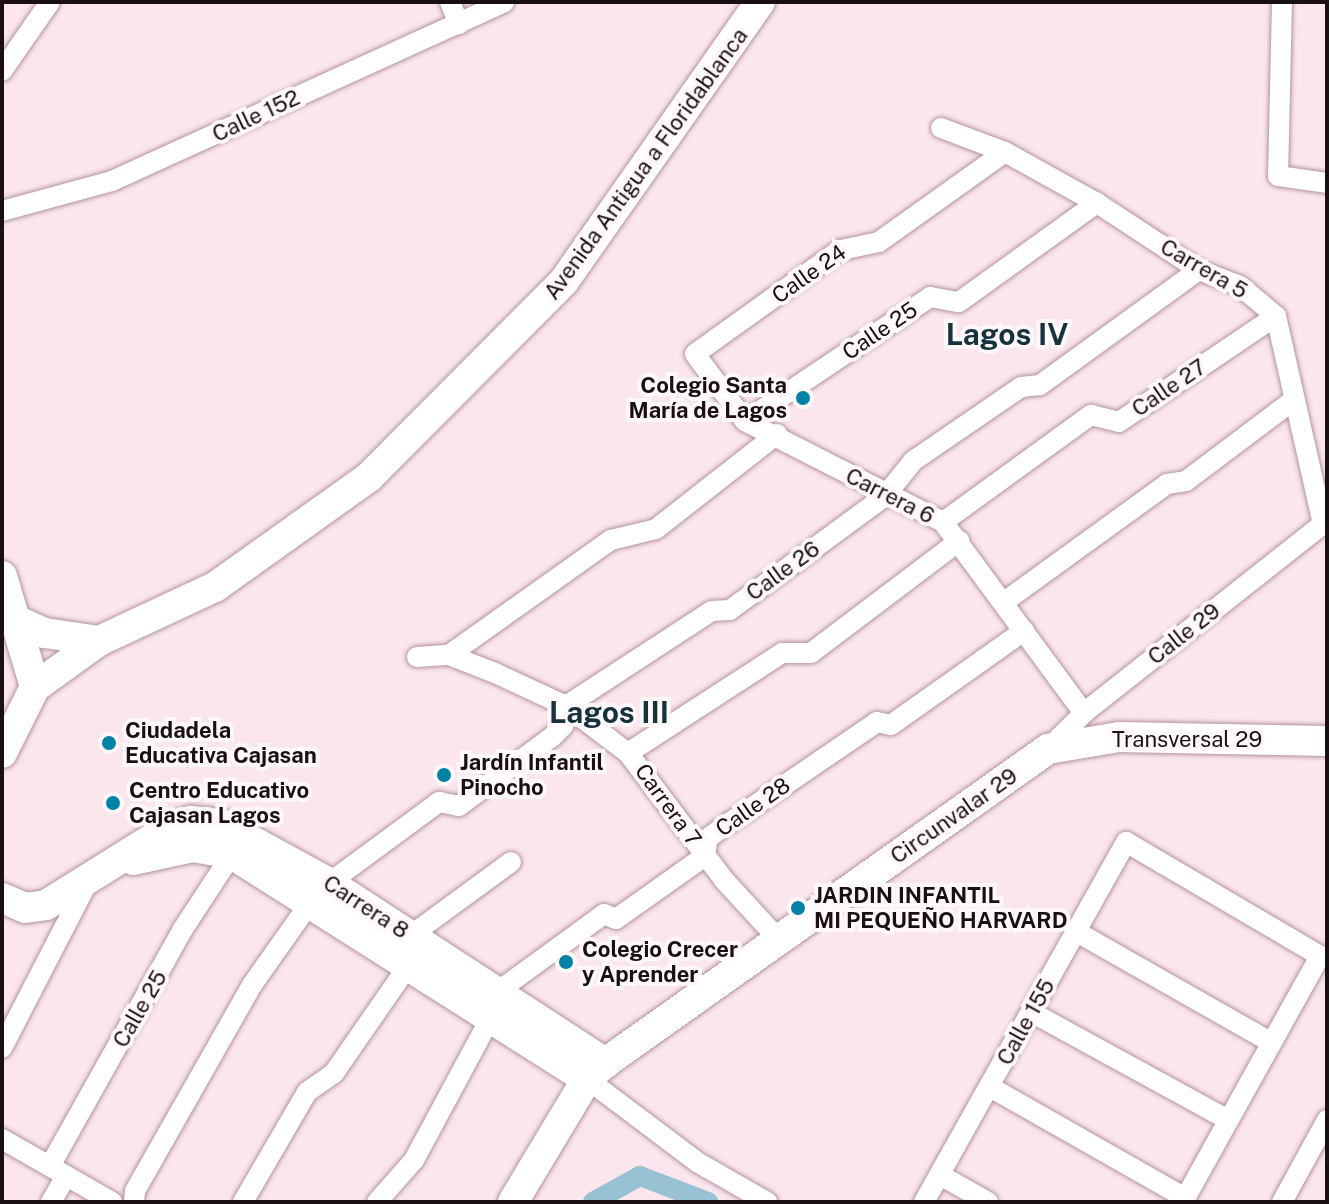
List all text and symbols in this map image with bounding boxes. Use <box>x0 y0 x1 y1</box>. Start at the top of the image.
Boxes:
street label: Avenida Antigua a Floridablanca <box>539 23 753 305</box>
street label: Calle 152 <box>208 84 304 148</box>
street label: Carrera 5 <box>1156 233 1252 305</box>
street label: Calle 24 <box>767 239 851 309</box>
street label: Calle 25 <box>838 296 922 366</box>
district label: Lagos IV <box>946 316 1068 352</box>
street label: Calle 27 <box>1127 354 1211 422</box>
place label: Colegio Santa María de Lagos <box>628 372 787 424</box>
marker: Colegio Santa María de Lagos <box>794 389 812 407</box>
street label: Carrera 6 <box>841 462 939 530</box>
street label: Calle 26 <box>741 536 825 606</box>
street label: Calle 29 <box>1143 598 1225 670</box>
district label: Lagos III <box>549 694 669 730</box>
place label: Ciudadela Educativa Cajasan <box>125 717 317 768</box>
street label: Transversal 29 <box>1112 727 1262 753</box>
marker: Ciudadela Educativa Cajasan <box>100 734 118 752</box>
place label: Jardín Infantil Pinocho <box>460 749 604 800</box>
street label: Carrera 7 <box>629 759 707 851</box>
street label: Circunvalar 29 <box>885 763 1023 869</box>
marker: Jardín Infantil Pinocho <box>435 766 453 784</box>
street label: Calle 28 <box>711 772 795 842</box>
place label: Centro Educativo Cajasan Lagos <box>129 777 309 828</box>
marker: Centro Educativo Cajasan Lagos <box>104 794 122 812</box>
street label: Carrera 8 <box>318 870 414 944</box>
place label: JARDIN INFANTIL MI PEQUEÑO HARVARD <box>814 882 1068 934</box>
marker: JARDIN INFANTIL MI PEQUEÑO HARVARD <box>789 899 807 917</box>
place label: Colegio Crecer y Aprender <box>582 936 738 988</box>
marker: Colegio Crecer y Aprender <box>557 953 575 971</box>
street label: Calle 25 <box>107 966 173 1052</box>
street label: Calle 155 <box>992 974 1060 1070</box>

